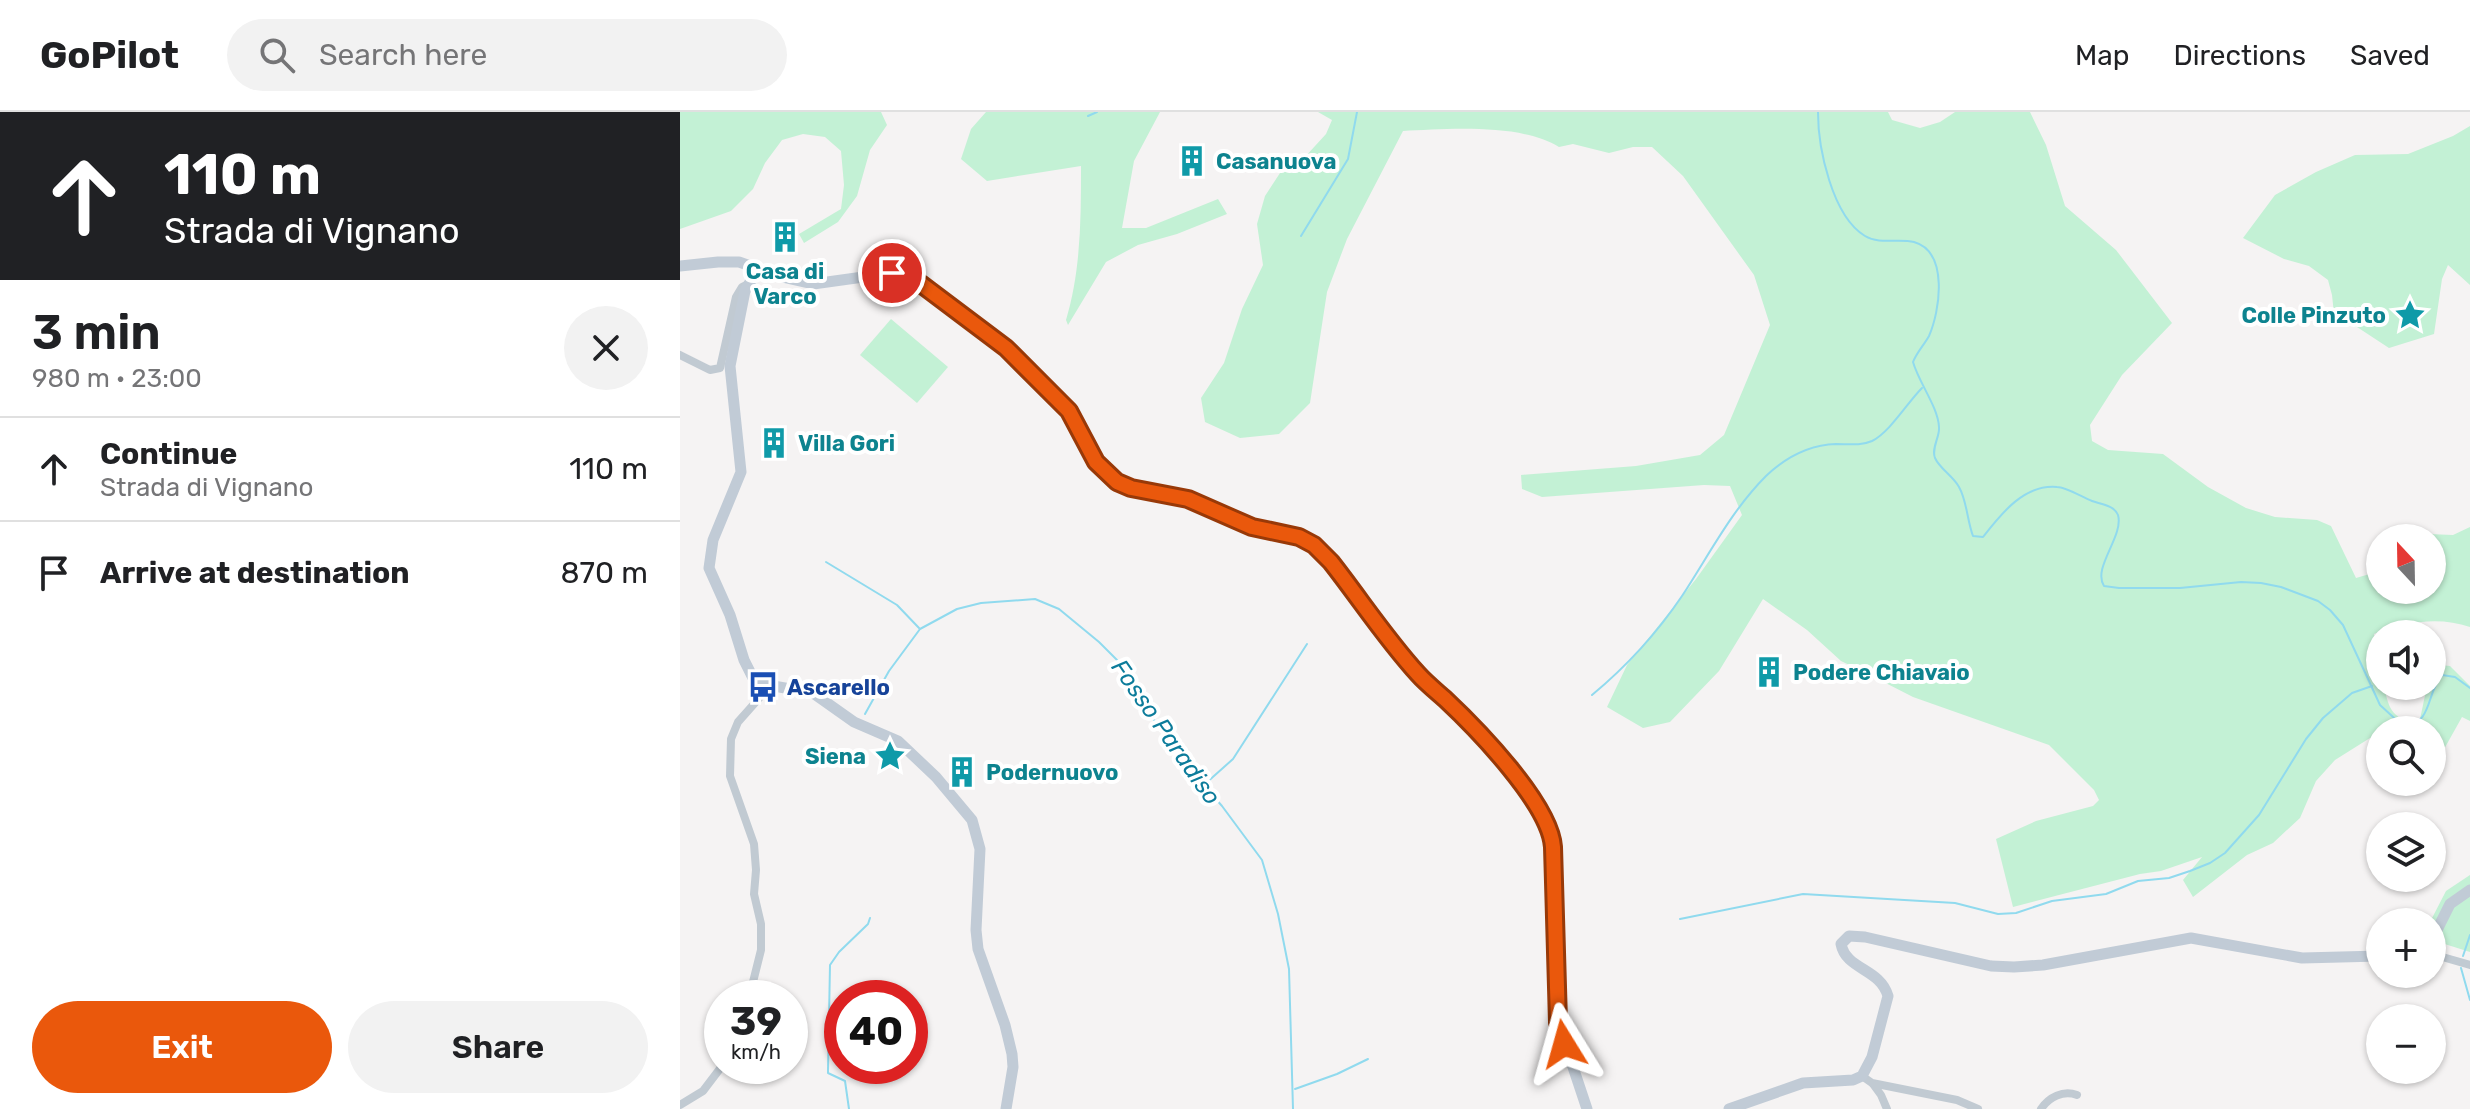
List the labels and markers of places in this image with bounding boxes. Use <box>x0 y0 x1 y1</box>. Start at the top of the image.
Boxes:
building icon: Casanuova <box>1175 144 1209 178</box>
place label: Casanuova <box>1216 148 1336 175</box>
building icon: Casa di Varco <box>768 220 802 254</box>
pin <box>858 239 926 307</box>
place label: Casa di Varco <box>746 258 824 310</box>
place icon: Colle Pinzuto <box>2393 298 2427 332</box>
place label: Colle Pinzuto <box>2241 302 2386 329</box>
building icon: Villa Gori <box>757 426 791 460</box>
place label: Villa Gori <box>798 430 895 457</box>
building icon: Podere Chiavaio <box>1752 655 1786 689</box>
place label: Podere Chiavaio <box>1793 659 1970 686</box>
bus stop icon: Ascarello <box>746 670 780 704</box>
place label: Ascarello <box>787 674 890 701</box>
place icon: Siena <box>873 739 907 773</box>
place label: Siena <box>805 743 866 770</box>
building icon: Podernuovo <box>945 755 979 789</box>
place label: Podernuovo <box>986 759 1118 786</box>

